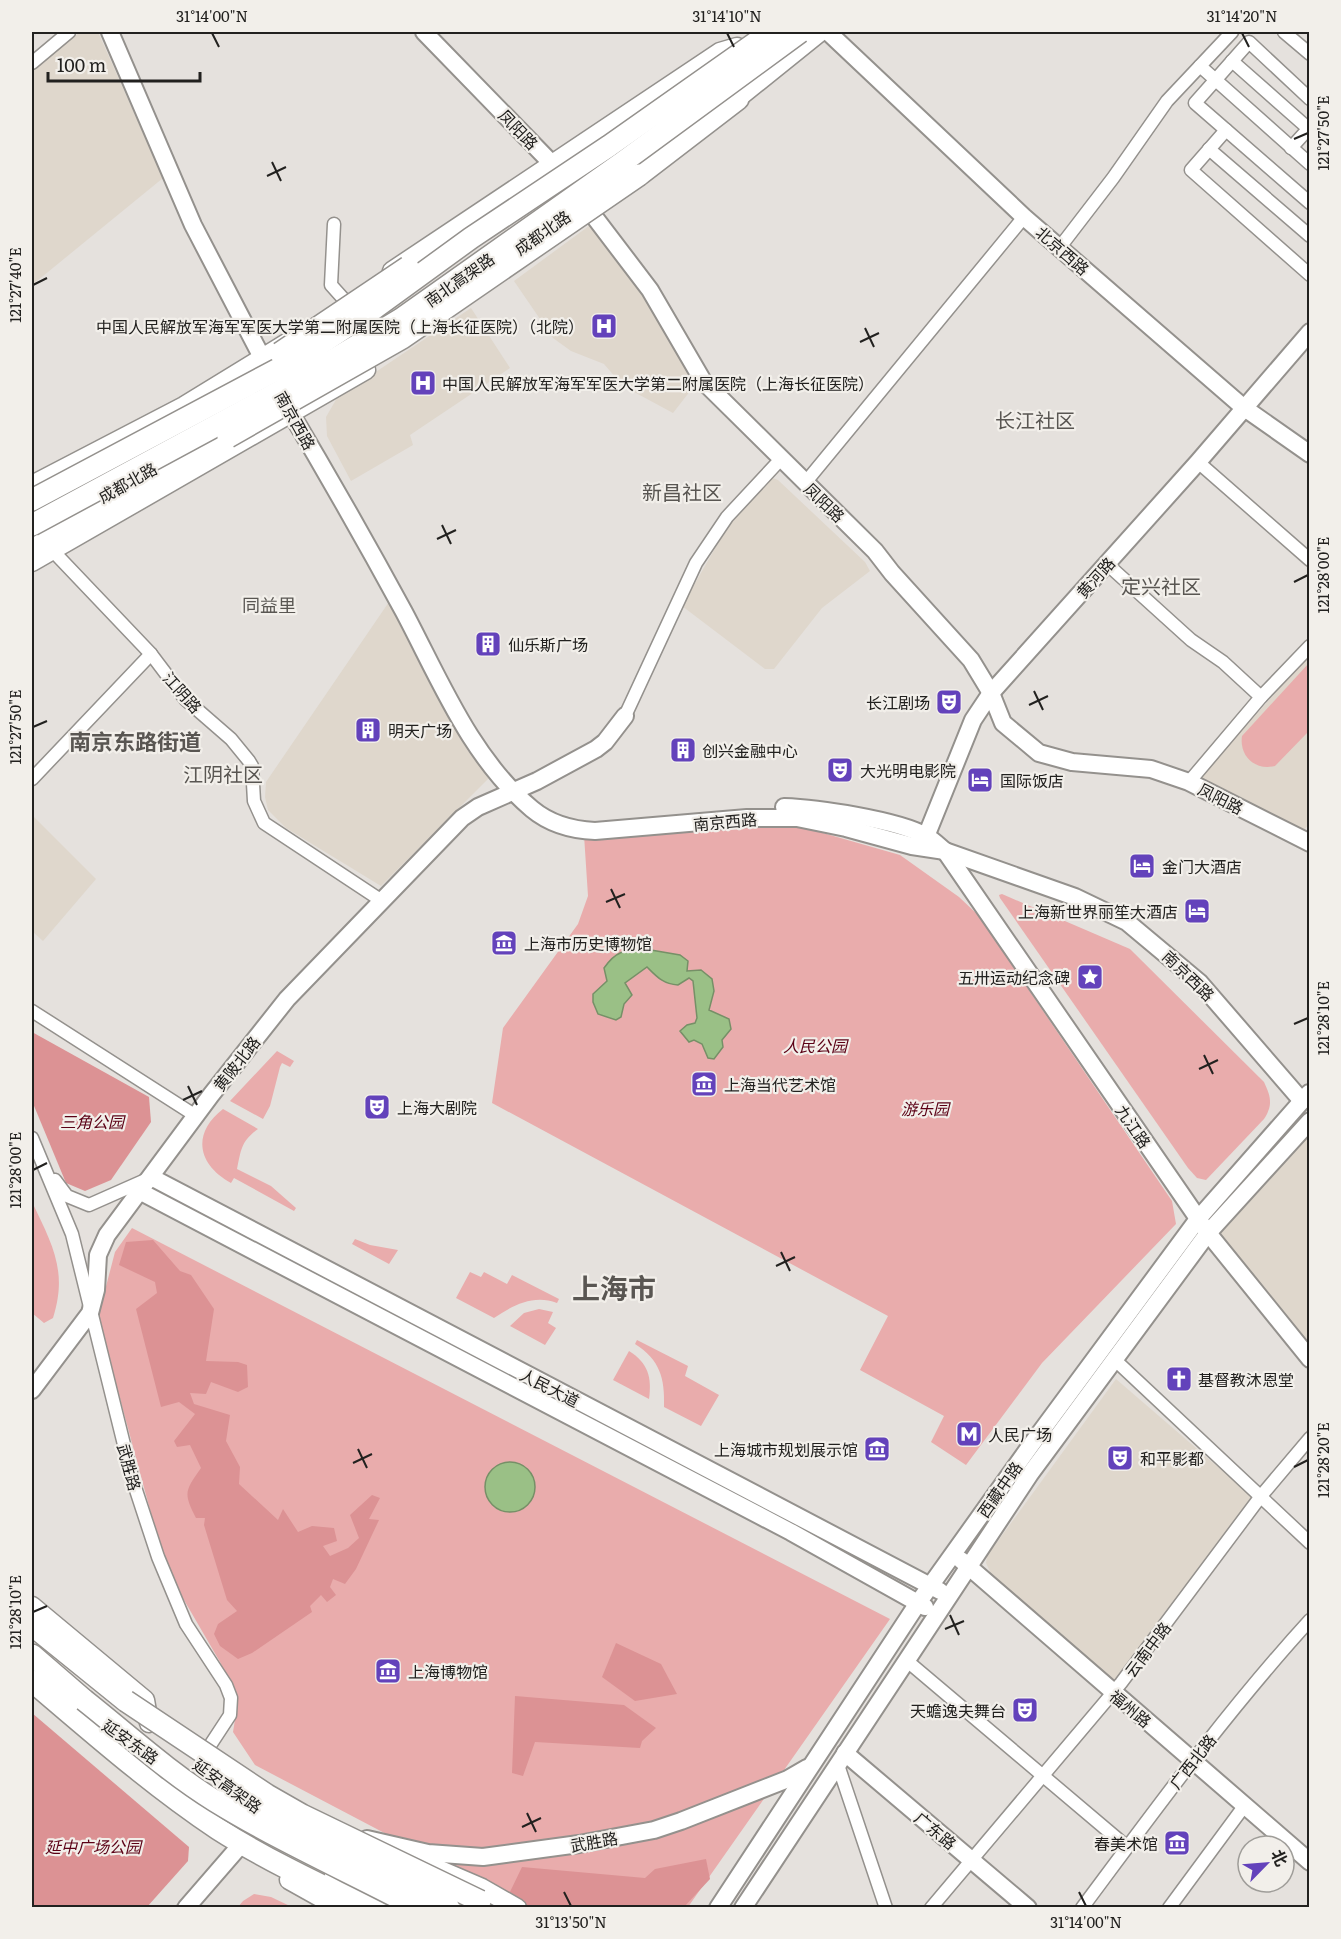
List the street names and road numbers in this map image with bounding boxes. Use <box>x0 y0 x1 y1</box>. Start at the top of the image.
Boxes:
street label: 凤阳路 <box>494 103 544 155</box>
street label: 成都北路 <box>509 204 575 260</box>
street label: 北京西路 <box>1031 220 1095 280</box>
street label: 南北高架路 <box>419 246 499 312</box>
street label: 南京西路 <box>270 386 322 454</box>
street label: 成都北路 <box>93 456 161 508</box>
street label: 凤阳路 <box>799 477 851 527</box>
street label: 黄河路 <box>1070 551 1120 603</box>
street label: 江阴路 <box>158 666 208 718</box>
street label: 凤阳路 <box>1194 776 1248 820</box>
street label: 南京西路 <box>692 806 758 836</box>
street label: 南京西路 <box>1158 944 1220 1006</box>
street label: 黄陂北路 <box>207 1030 265 1096</box>
street label: 九江路 <box>1111 1099 1157 1153</box>
street label: 人民大道 <box>516 1362 584 1412</box>
street label: 武胜路 <box>112 1441 148 1493</box>
street label: 西藏中路 <box>971 1456 1027 1522</box>
street label: 云南中路 <box>1118 1616 1176 1682</box>
street label: 福州路 <box>1105 1683 1157 1733</box>
street label: 延安东路 <box>98 1713 164 1769</box>
street label: 广西北路 <box>1163 1728 1221 1794</box>
street label: 延安高架路 <box>189 1752 267 1818</box>
street label: 广东路 <box>910 1805 962 1855</box>
street label: 武胜路 <box>568 1825 620 1857</box>

